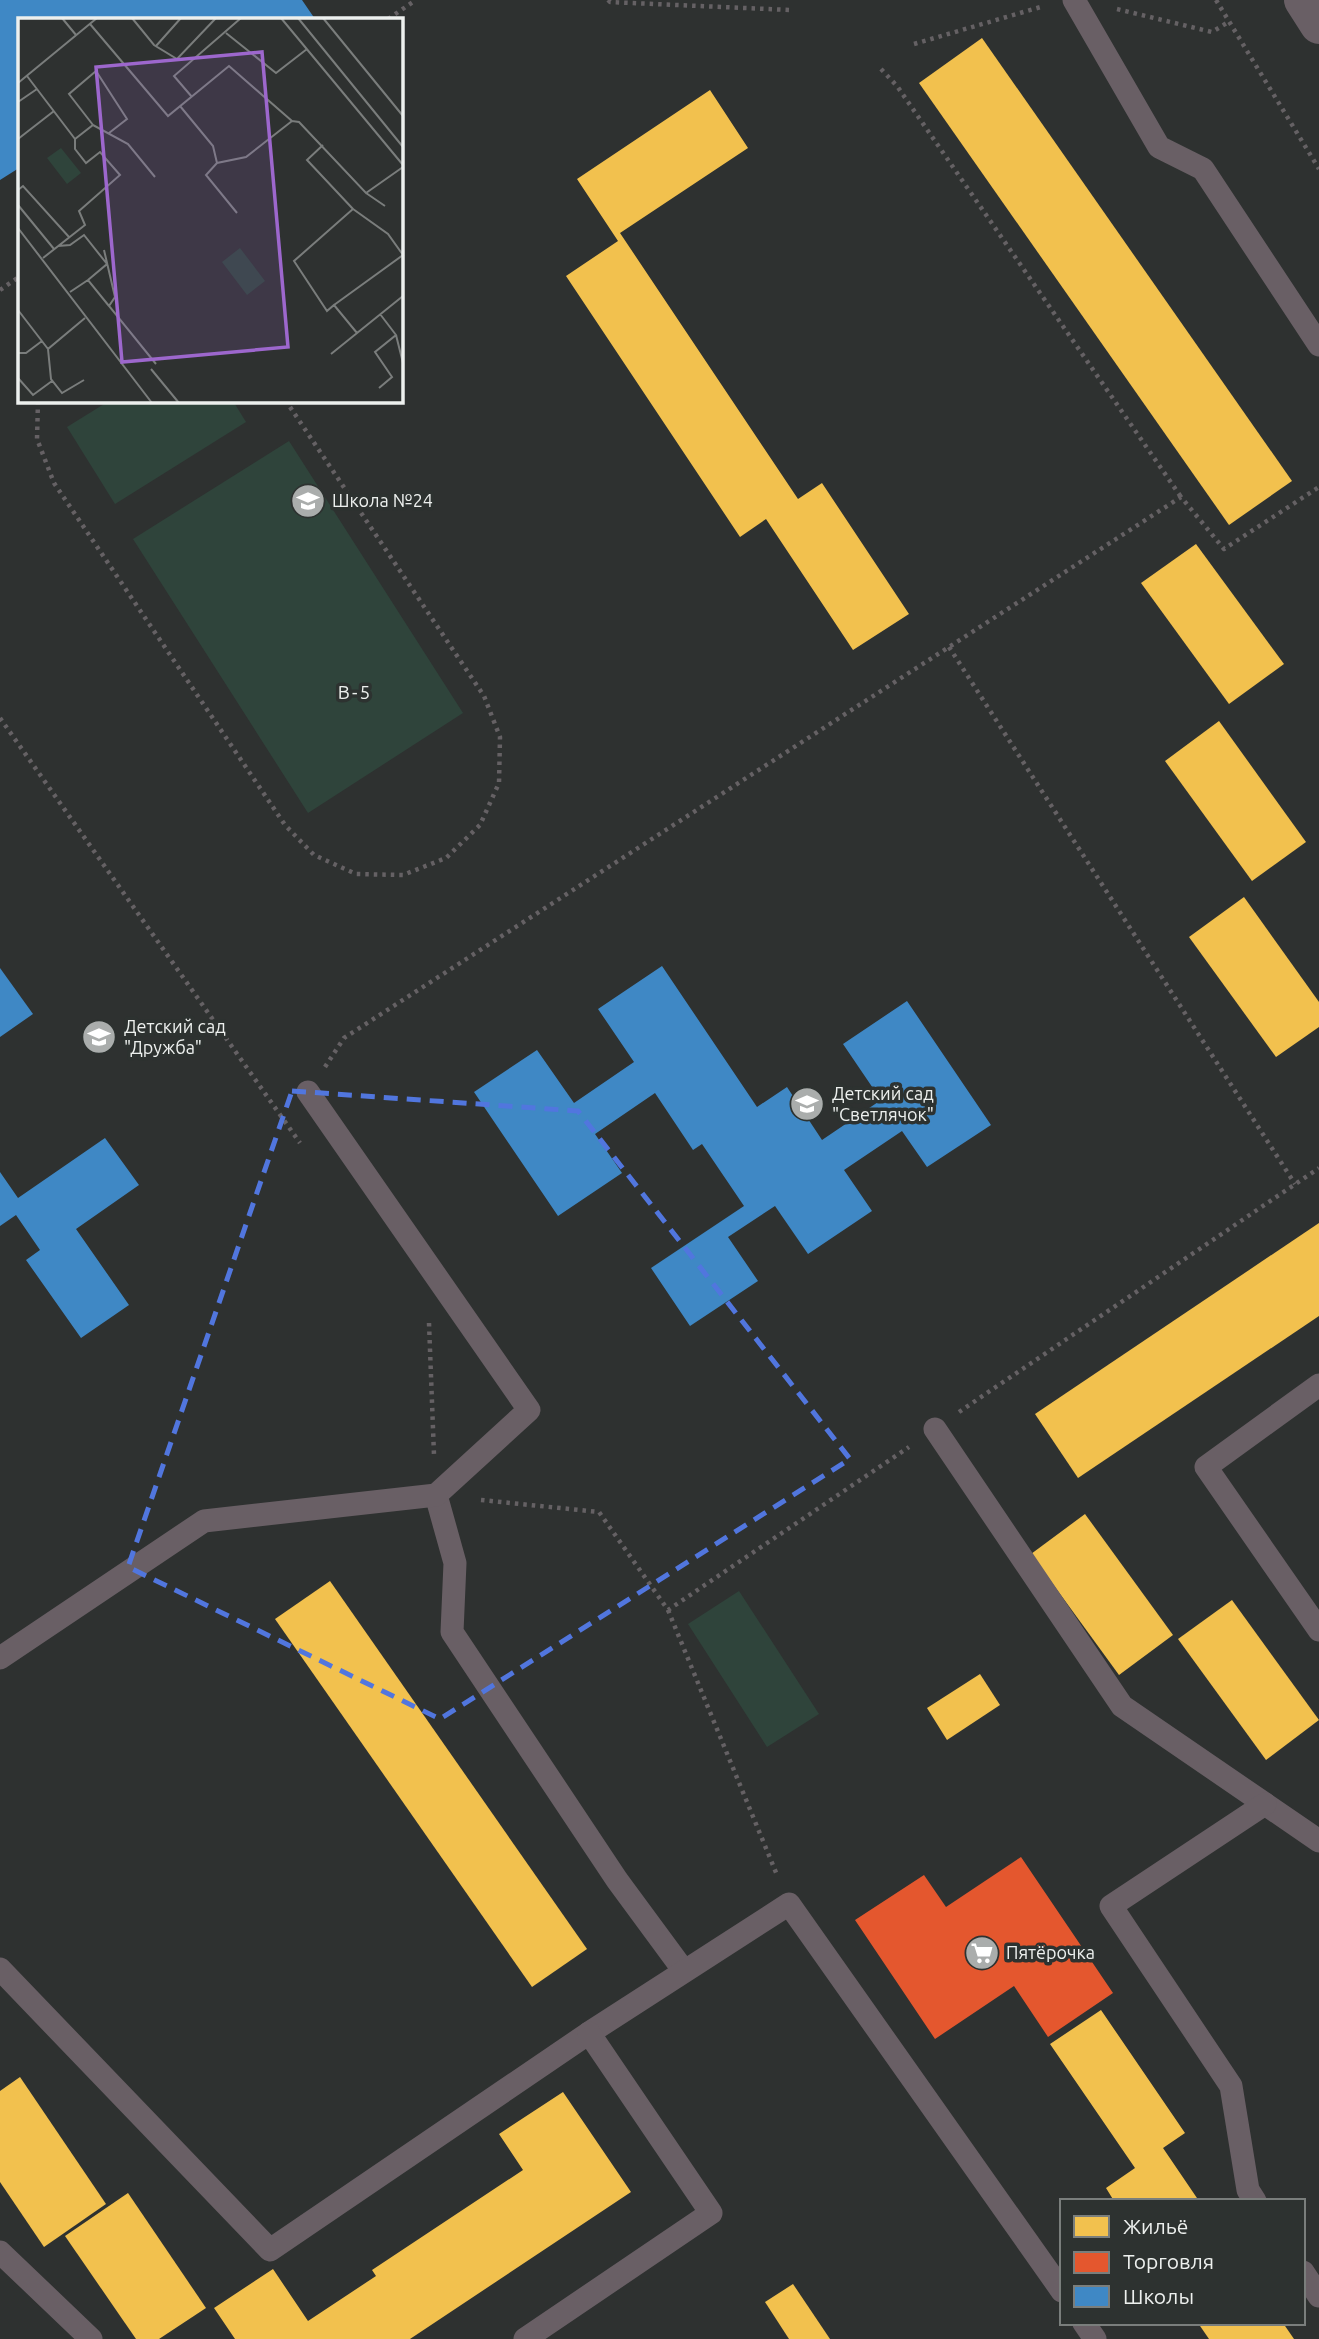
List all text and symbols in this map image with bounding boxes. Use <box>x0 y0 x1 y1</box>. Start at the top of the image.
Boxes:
inset map <box>18 18 402 402</box>
school or university icon: Школа №24 <box>289 482 327 520</box>
place label: Школа №24 <box>332 490 433 510</box>
district label: В-5 <box>338 681 372 703</box>
place label: Детский сад "Дружба" <box>124 1016 226 1057</box>
school or university icon: Детский сад "Дружба" <box>80 1018 118 1056</box>
place label: Детский сад "Светлячок" <box>832 1083 934 1124</box>
school or university icon: Детский сад "Светлячок" <box>788 1085 826 1123</box>
supermarket icon: Пятёрочка <box>963 1934 1001 1972</box>
place label: Пятёрочка <box>1006 1942 1095 1962</box>
legend <box>1060 2199 1305 2325</box>
text: Жильё <box>1123 2214 1188 2238</box>
text: Торговля <box>1123 2249 1214 2273</box>
text: Школы <box>1123 2284 1194 2308</box>

